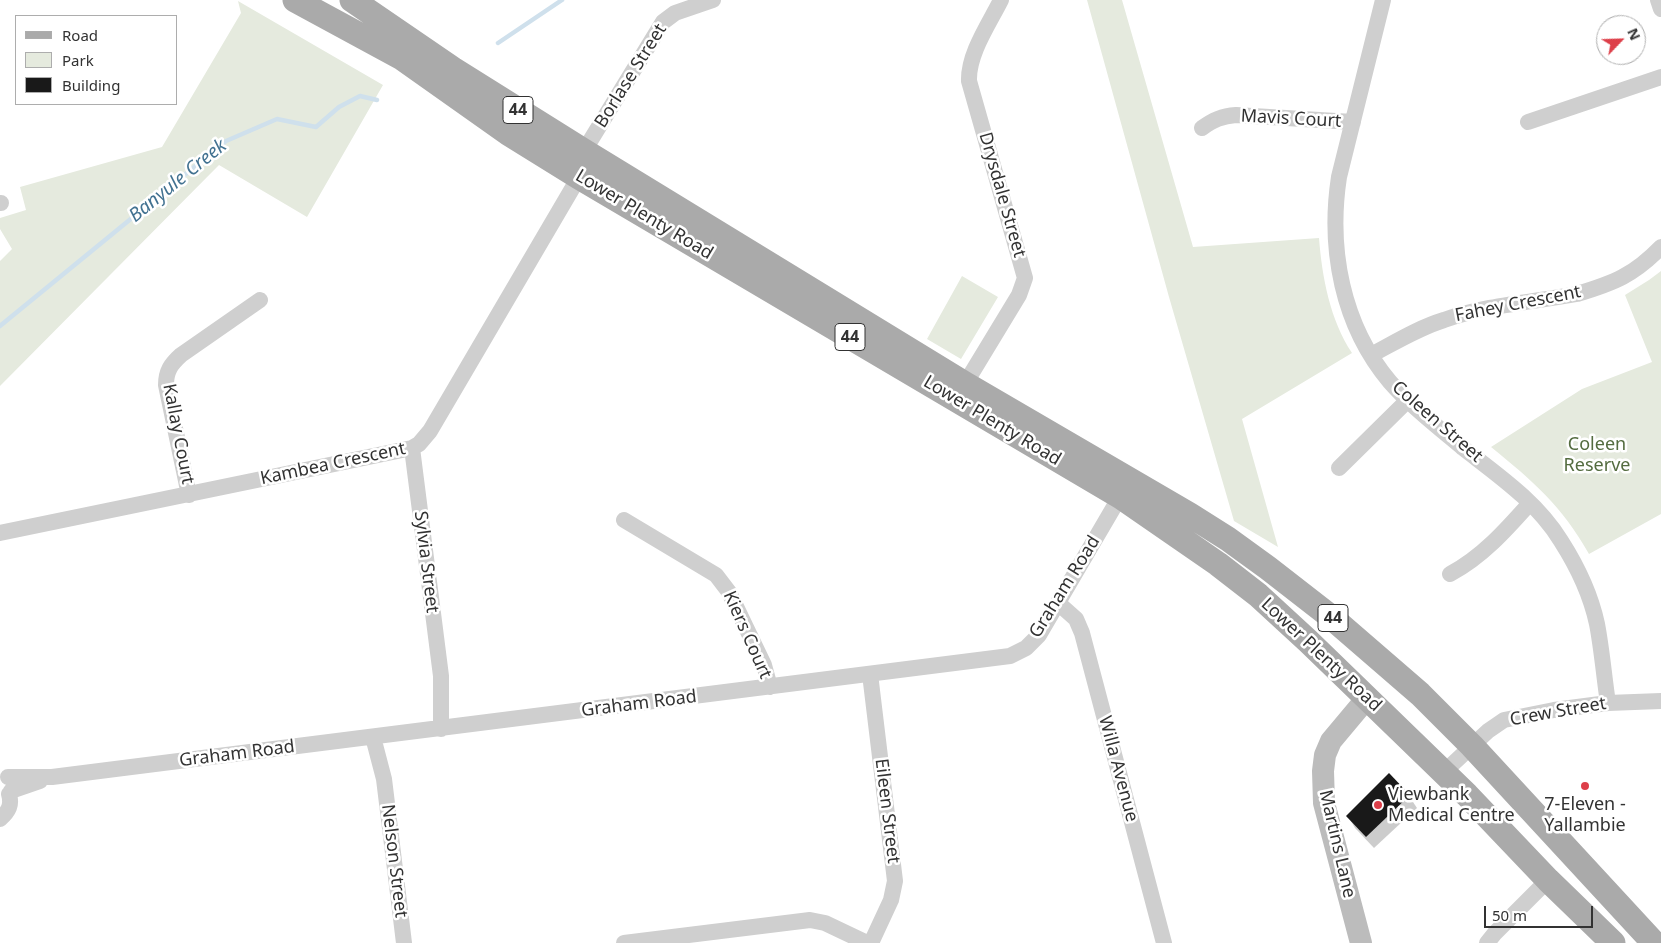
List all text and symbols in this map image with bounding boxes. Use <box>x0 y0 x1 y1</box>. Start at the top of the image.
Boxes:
legend <box>15 15 178 105</box>
north arrow <box>1596 15 1646 65</box>
street label: Borlase Street <box>590 20 672 132</box>
text: Road <box>62 25 98 45</box>
text: N <box>1623 25 1645 43</box>
text: Park <box>62 50 94 70</box>
text: Building <box>62 75 120 95</box>
road number: 44 <box>503 96 533 124</box>
street label: Mavis Court <box>1240 106 1342 132</box>
street label: Drysdale Street <box>974 130 1030 260</box>
water label: Banyule Creek <box>125 135 231 227</box>
street label: Lower Plenty Road <box>571 165 717 265</box>
street label: Fahey Crescent <box>1453 281 1583 327</box>
road number: 44 <box>835 324 865 351</box>
street label: Lower Plenty Road <box>919 371 1065 471</box>
street label: Coleen Street <box>1387 377 1487 467</box>
street label: Kallay Court <box>158 382 198 486</box>
park label: Coleen Reserve <box>1564 434 1630 476</box>
street label: Kambea Crescent <box>259 438 407 490</box>
street label: Sylvia Street <box>409 510 443 614</box>
street label: Graham Road <box>1025 532 1105 642</box>
street label: Kiers Court <box>718 588 776 682</box>
street label: Lower Plenty Road <box>1256 594 1386 716</box>
road number: 44 <box>1318 604 1348 632</box>
street label: Graham Road <box>580 686 698 722</box>
street label: Crew Street <box>1508 693 1608 731</box>
street label: Willa Avenue <box>1094 714 1142 824</box>
street label: Graham Road <box>178 736 296 772</box>
street label: Eileen Street <box>870 757 904 865</box>
marker: 7-Eleven - Yallambie <box>1579 780 1591 792</box>
place label: Viewbank Medical Centre <box>1388 784 1515 826</box>
street label: Martins Lane <box>1314 788 1360 900</box>
place label: 7-Eleven - Yallambie <box>1544 794 1626 836</box>
marker: Viewbank Medical Centre <box>1372 799 1384 811</box>
street label: Nelson Street <box>376 803 412 919</box>
scale bar <box>1486 896 1595 928</box>
text: 50 m <box>1492 905 1527 925</box>

